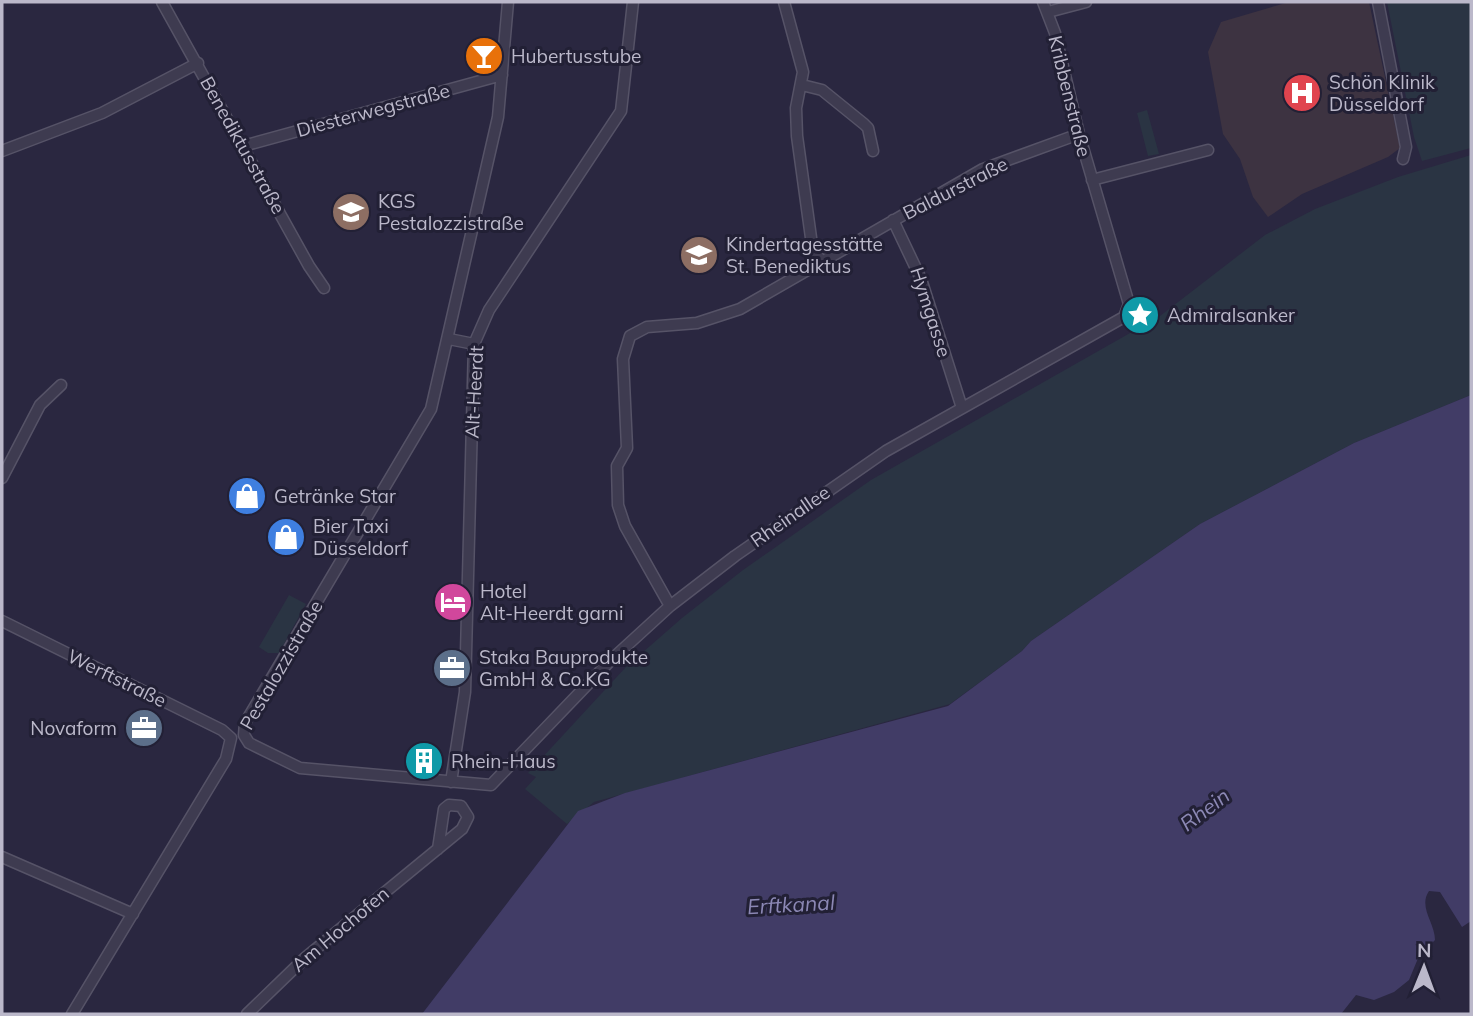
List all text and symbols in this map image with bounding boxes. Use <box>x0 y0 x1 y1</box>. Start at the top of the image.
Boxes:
street label: Kribbenstraße <box>1043 33 1097 159</box>
bar icon: Hubertusstube <box>463 35 505 77</box>
place label: Hubertusstube <box>511 44 641 68</box>
place label: Schön Klinik Düsseldorf <box>1329 70 1435 116</box>
street label: Benediktusstraße <box>195 72 291 218</box>
hospital icon: Schön Klinik Düsseldorf <box>1281 72 1323 114</box>
street label: Diesterwegstraße <box>294 78 452 142</box>
street label: Baldurstraße <box>899 151 1011 225</box>
place label: KGS Pestalozzistraße <box>378 189 524 235</box>
school or university icon: KGS Pestalozzistraße <box>330 191 372 233</box>
place label: Kindertagesstätte St. Benediktus <box>726 232 883 278</box>
school or university icon: Kindertagesstätte St. Benediktus <box>678 234 720 276</box>
street label: Hymgasse <box>905 264 957 360</box>
place icon: Admiralsanker <box>1119 294 1161 336</box>
place label: Admiralsanker <box>1167 303 1295 327</box>
street label: Alt-Heerdt <box>460 345 488 439</box>
shop icon: Getränke Star <box>226 475 268 517</box>
street label: Rheinallee <box>746 480 834 552</box>
place label: Getränke Star <box>274 484 396 508</box>
place label: Bier Taxi Düsseldorf <box>313 514 409 560</box>
shop icon: Bier Taxi Düsseldorf <box>265 516 307 558</box>
place label: Hotel Alt-Heerdt garni <box>480 579 624 625</box>
hotel icon: Hotel Alt-Heerdt garni <box>432 581 474 623</box>
street label: Pestalozzistraße <box>234 596 328 734</box>
street label: Werftstraße <box>64 644 170 712</box>
place label: Staka Bauprodukte GmbH & Co.KG <box>479 645 648 691</box>
office icon: Staka Bauprodukte GmbH & Co.KG <box>431 647 473 689</box>
office icon: Novaform <box>123 707 165 749</box>
place label: Novaform <box>30 716 117 740</box>
building icon: Rhein-Haus <box>403 740 445 782</box>
place label: Rhein-Haus <box>451 749 556 773</box>
water label: Rhein <box>1174 782 1234 836</box>
street label: Am Hochofen <box>286 881 394 977</box>
water label: Erftkanal <box>746 889 835 919</box>
north arrow <box>1389 932 1459 1002</box>
text: N <box>1417 938 1432 962</box>

